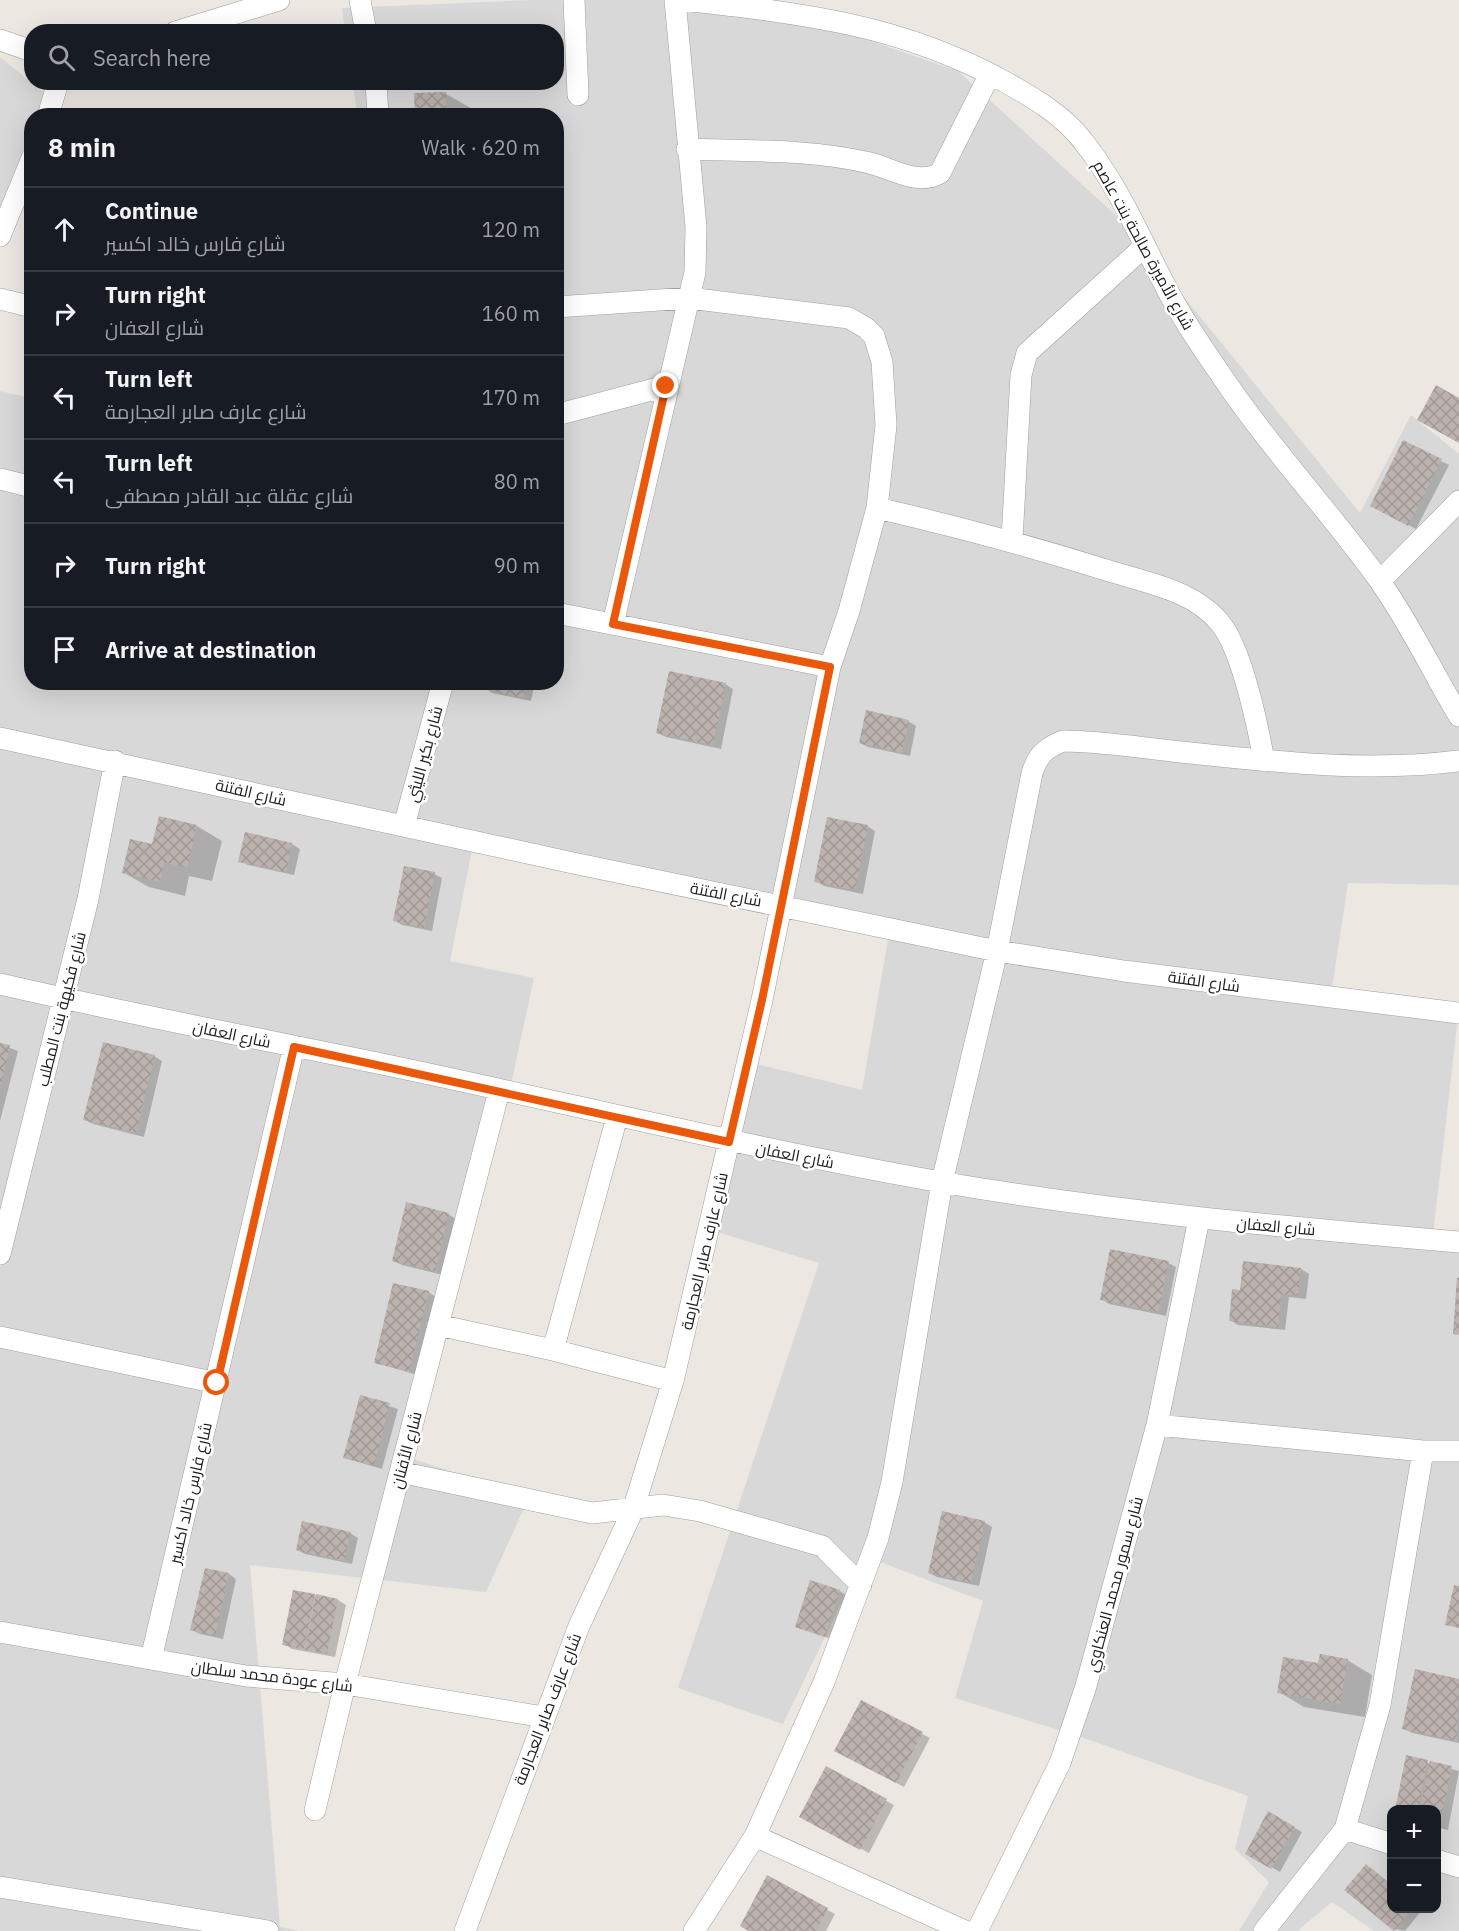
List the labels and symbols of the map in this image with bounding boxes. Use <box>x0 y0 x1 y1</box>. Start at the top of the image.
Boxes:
street label: شارع الأميرة صالحة بنت عاصم <box>1087 157 1199 334</box>
route end <box>652 372 678 398</box>
street label: شارع بكير الليثي <box>402 704 450 805</box>
street label: شارع الفتنة <box>213 774 289 812</box>
street label: شارع الفتنة <box>688 877 763 913</box>
street label: شارع فكيهة بنت المطلب <box>32 930 92 1089</box>
street label: شارع الفتنة <box>1167 966 1241 998</box>
street label: شارع العفان <box>191 1016 273 1054</box>
street label: شارع العفان <box>754 1138 836 1174</box>
street label: شارع عارف صابر العجارمة <box>676 1170 734 1332</box>
street label: شارع العفان <box>1235 1213 1316 1241</box>
route start <box>203 1369 229 1395</box>
street label: شارع الأفنان <box>386 1409 428 1491</box>
street label: شارع فارس خالد اكسير <box>164 1420 218 1567</box>
street label: شارع سمور محمد العنكاوي <box>1081 1494 1151 1675</box>
street label: شارع عارف صابر العجارمة <box>509 1630 587 1789</box>
street label: شارع عودة محمد سلطان <box>190 1656 354 1698</box>

